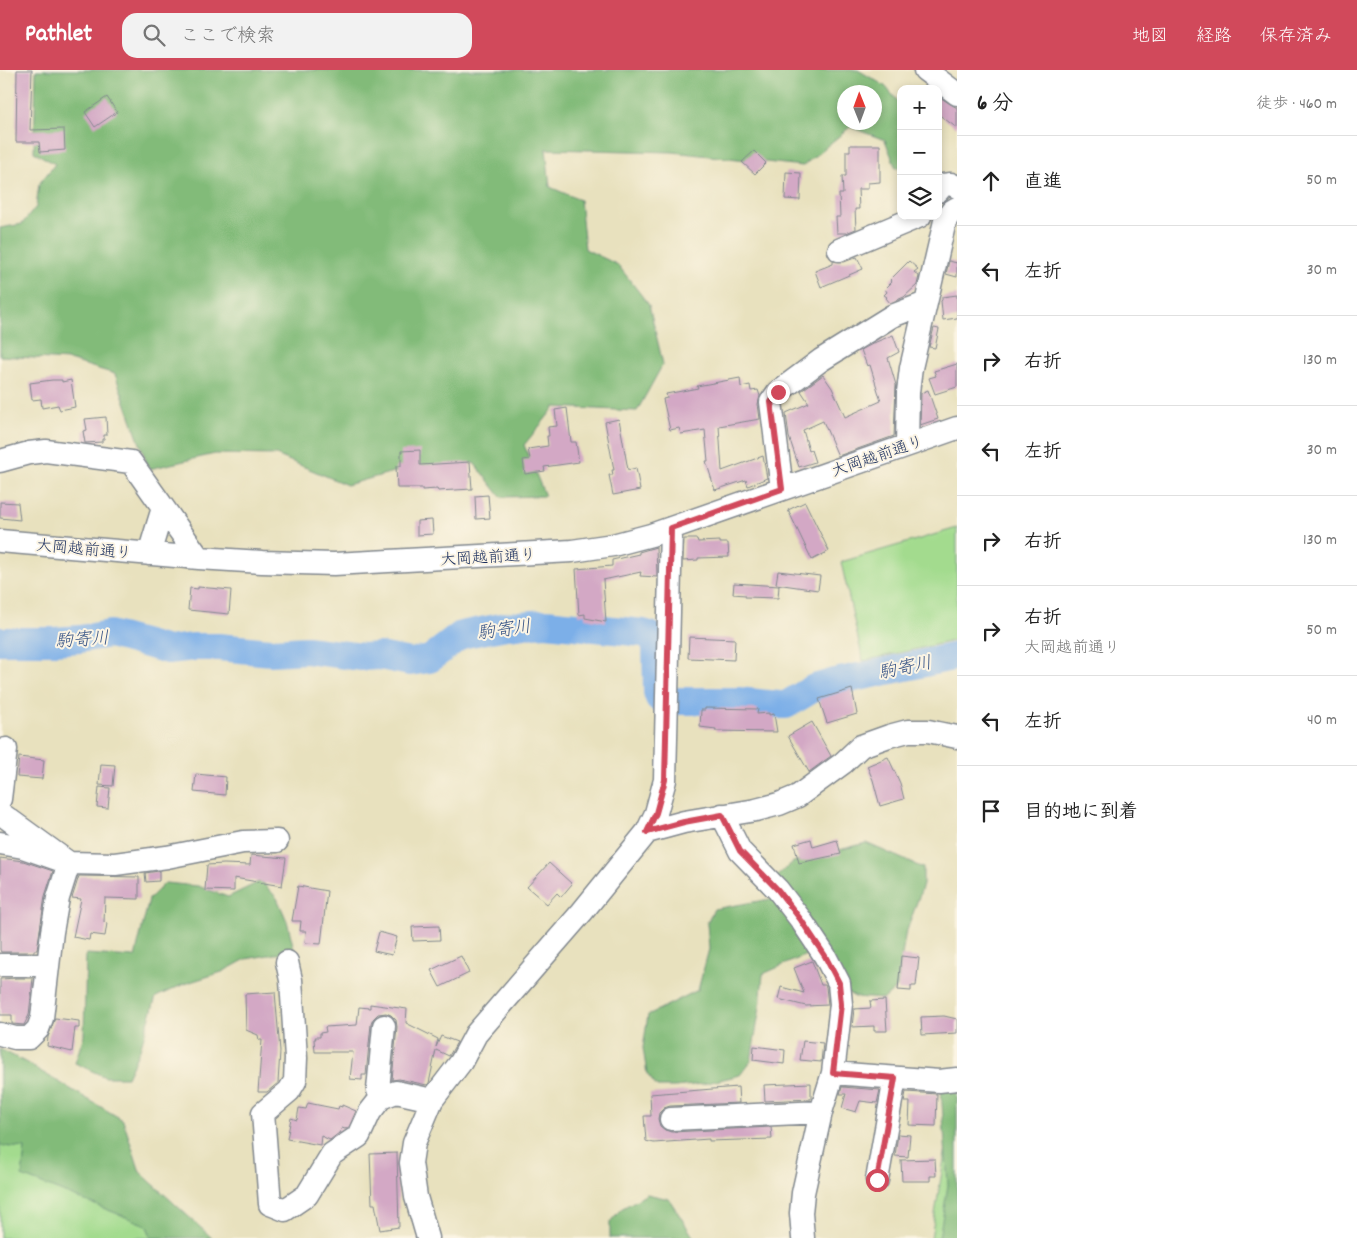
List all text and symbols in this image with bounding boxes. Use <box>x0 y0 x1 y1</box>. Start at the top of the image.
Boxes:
search box <box>122 13 472 58</box>
text: Pathlet <box>25 18 92 52</box>
icon: search <box>140 21 168 49</box>
text: ここで検索 <box>180 24 275 51</box>
text: 地図 <box>1132 25 1168 50</box>
text: 経路 <box>1196 25 1232 50</box>
text: 保存済み <box>1260 25 1332 50</box>
north arrow <box>837 85 882 130</box>
map controls <box>897 85 942 220</box>
button: + <box>897 85 942 130</box>
text: 6 分 <box>977 90 1013 120</box>
text: 徒歩 · 460 m <box>1256 93 1337 116</box>
button: − <box>897 130 942 175</box>
icon: ahead <box>977 167 1005 195</box>
text: 50 m <box>1306 169 1337 192</box>
text: 直進 <box>1024 170 1062 197</box>
button: layers <box>897 175 942 220</box>
icon: left <box>977 257 1005 285</box>
text: 30 m <box>1307 259 1337 282</box>
text: 左折 <box>1024 260 1062 287</box>
icon: right <box>977 347 1005 375</box>
text: 130 m <box>1303 349 1337 372</box>
text: 右折 <box>1024 350 1062 377</box>
route end <box>767 381 790 404</box>
street label: 大岡越前通り <box>829 431 927 484</box>
icon: left <box>977 437 1005 465</box>
text: 30 m <box>1307 439 1337 462</box>
text: 左折 <box>1024 440 1062 467</box>
icon: right <box>977 527 1005 555</box>
text: 130 m <box>1303 529 1337 552</box>
text: 右折 <box>1024 530 1062 557</box>
street label: 大岡越前通り <box>35 535 133 566</box>
street label: 大岡越前通り <box>440 544 537 572</box>
text: 右折 <box>1024 606 1062 633</box>
water label: 駒寄川 <box>476 615 533 648</box>
icon: right <box>977 617 1005 645</box>
text: 50 m <box>1306 619 1337 642</box>
water label: 駒寄川 <box>54 627 110 656</box>
text: 大岡越前通り <box>1024 637 1120 660</box>
water label: 駒寄川 <box>877 652 935 687</box>
icon: left <box>977 707 1005 735</box>
text: 40 m <box>1307 709 1337 732</box>
text: 左折 <box>1024 710 1062 737</box>
icon: arrive <box>977 797 1005 825</box>
text: 目的地に到着 <box>1024 800 1138 827</box>
route start <box>866 1169 889 1192</box>

